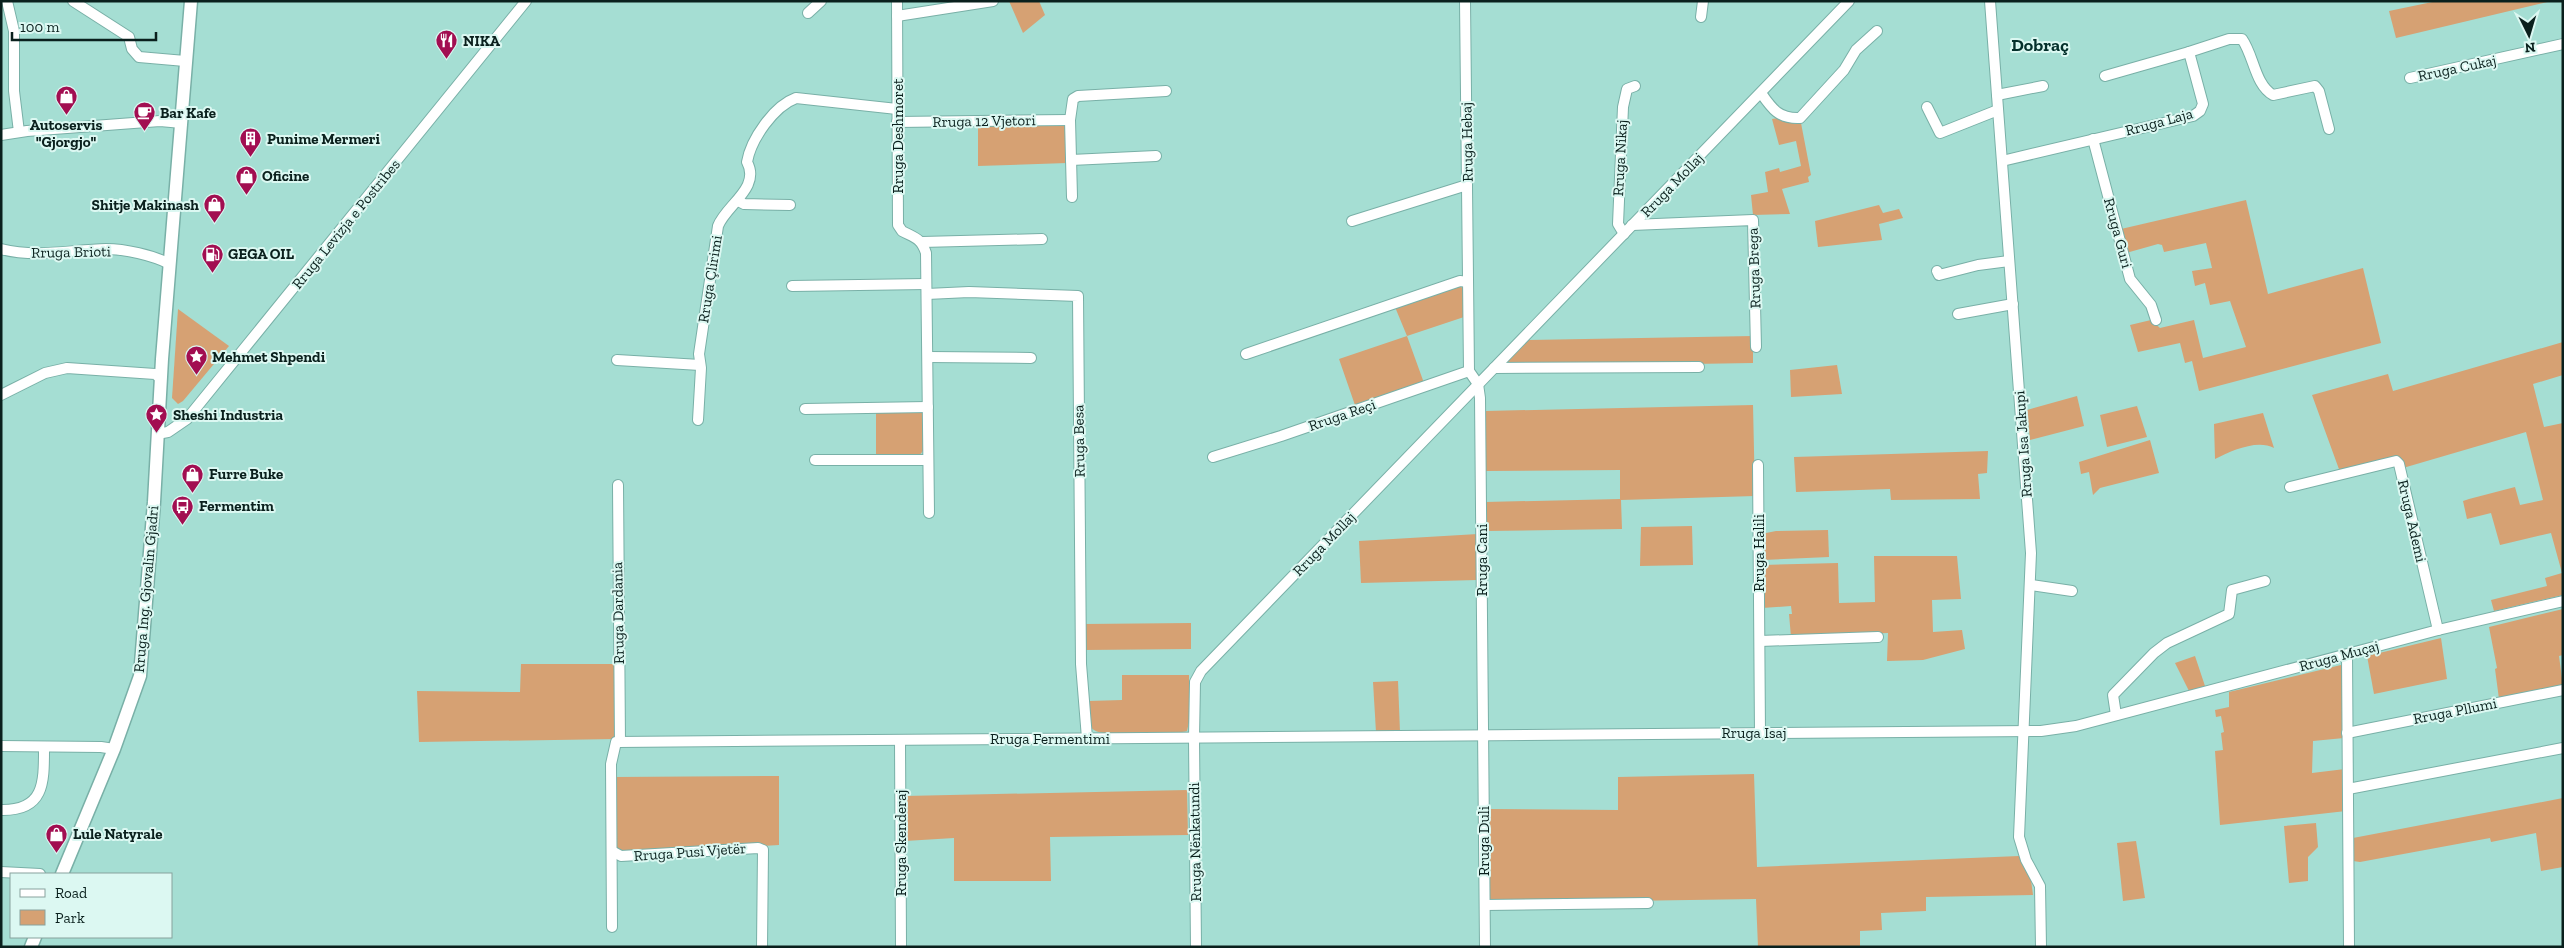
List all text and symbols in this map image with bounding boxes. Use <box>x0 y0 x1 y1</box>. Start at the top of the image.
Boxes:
scale bar <box>12 10 156 42</box>
north arrow <box>2504 10 2554 60</box>
text: 100 m <box>20 18 59 36</box>
restaurant icon: NIKA <box>435 29 459 60</box>
place label: NIKA <box>463 32 501 50</box>
district label: Dobraç <box>2011 34 2069 56</box>
text: N <box>2524 39 2536 56</box>
street label: Rruga Cukaj <box>2416 51 2498 85</box>
street label: Rruga Deshmoret <box>889 78 907 194</box>
shop icon: Autoservis "Gjorgjo" <box>54 85 78 116</box>
cafe icon: Bar Kafe <box>132 101 156 132</box>
street label: Rruga Hebaj <box>1457 102 1477 182</box>
place label: Bar Kafe <box>160 104 216 122</box>
street label: Rruga Laja <box>2123 104 2195 140</box>
street label: Rruga 12 Vjetori <box>932 111 1036 131</box>
place label: Autoservis "Gjorgjo" <box>30 116 102 151</box>
street label: Rruga Nikaj <box>1609 119 1631 197</box>
building icon: Punime Mermeri <box>239 127 263 158</box>
place label: Punime Mermeri <box>267 130 380 148</box>
street label: Rruga Mollaj <box>1637 149 1707 221</box>
street label: Rruga Levizja e Postribes <box>288 155 404 293</box>
shop icon: Oficine <box>234 164 258 195</box>
place label: Oficine <box>262 167 309 185</box>
shop icon: Shitje Makinash <box>203 193 227 224</box>
place label: Shitje Makinash <box>92 196 199 214</box>
street label: Rruga Guri <box>2100 196 2136 270</box>
street label: Rruga Brega <box>1744 227 1764 309</box>
street label: Rruga Çlirimi <box>694 234 726 324</box>
street label: Rruga Brioti <box>31 242 111 262</box>
fuel station icon: GEGA OIL <box>200 242 224 273</box>
place label: GEGA OIL <box>228 245 295 263</box>
place icon: Mehmet Shpendi <box>184 345 208 376</box>
place label: Mehmet Shpendi <box>212 348 326 366</box>
street label: Rruga Isa Jakupi <box>2010 390 2036 498</box>
street label: Rruga Reçi <box>1306 395 1378 435</box>
place icon: Sheshi Industria <box>145 403 169 434</box>
street label: Rruga Besa <box>1069 404 1089 478</box>
place label: Sheshi Industria <box>173 406 284 424</box>
shop icon: Furre Buke <box>181 462 205 493</box>
place label: Furre Buke <box>209 465 283 483</box>
street label: Rruga Ademi <box>2394 478 2430 564</box>
bus stop icon: Fermentim <box>171 494 195 525</box>
place label: Fermentim <box>199 497 274 515</box>
street label: Rruga Ing. Gjovalin Gjadri <box>130 505 162 673</box>
street label: Rruga Mollaj <box>1289 508 1359 580</box>
street label: Rruga Halili <box>1750 514 1768 592</box>
street label: Rruga Cani <box>1473 524 1491 596</box>
street label: Rruga Dardania <box>608 562 628 664</box>
street label: Rruga Muçaj <box>2297 637 2381 675</box>
street label: Rruga Pllumi <box>2412 694 2498 728</box>
street label: Rruga Isaj <box>1721 724 1787 742</box>
street label: Rruga Fermentimi <box>990 730 1110 748</box>
street label: Rruga Nënkatundi <box>1185 782 1205 902</box>
street label: Rruga Skenderaj <box>892 790 910 896</box>
street label: Rruga Duli <box>1475 806 1493 876</box>
shop icon: Lule Natyrale <box>45 822 69 853</box>
place label: Lule Natyrale <box>73 825 162 843</box>
street label: Rruga Pusi Vjetër <box>633 839 747 865</box>
legend <box>10 873 172 938</box>
text: Road <box>55 884 88 902</box>
text: Park <box>55 909 85 927</box>

